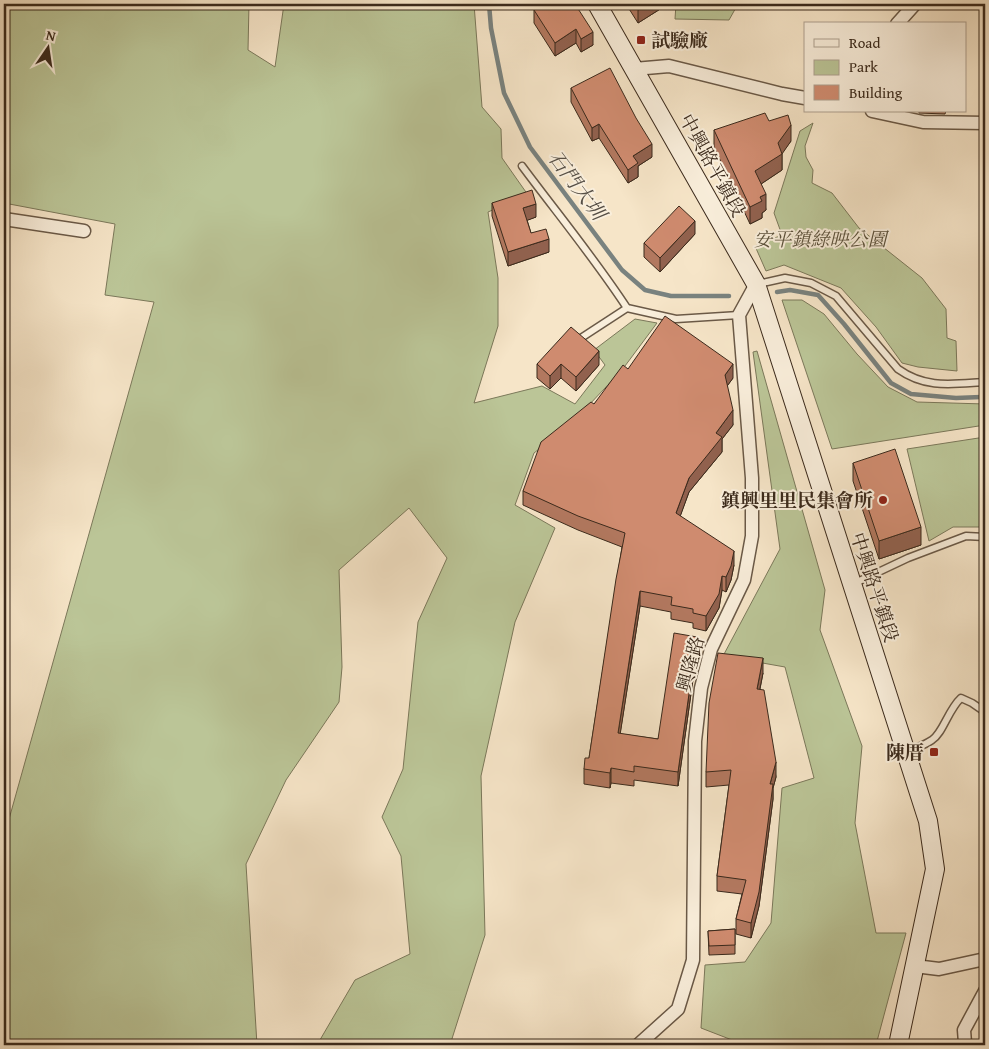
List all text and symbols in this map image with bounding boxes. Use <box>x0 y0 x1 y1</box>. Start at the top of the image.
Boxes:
north arrow <box>22 22 72 72</box>
legend <box>804 22 966 112</box>
text: N <box>44 25 58 46</box>
place label: 試驗廠 <box>651 26 708 54</box>
text: Road <box>849 32 880 53</box>
marker: 試驗廠 <box>635 34 647 46</box>
text: Park <box>849 56 878 77</box>
text: Building <box>849 82 903 103</box>
street label: 中興路平鎮段 <box>673 108 753 222</box>
water label: 石門大圳 <box>542 144 615 228</box>
park label: 安平鎮綠映公園 <box>753 225 889 253</box>
place label: 鎮興里里民集會所 <box>721 486 873 514</box>
marker: 鎮興里里民集會所 <box>877 494 889 506</box>
street label: 中興路平鎮段 <box>844 528 906 646</box>
street label: 興隆路 <box>669 633 711 695</box>
place label: 陳厝 <box>886 738 924 766</box>
marker: 陳厝 <box>928 746 940 758</box>

